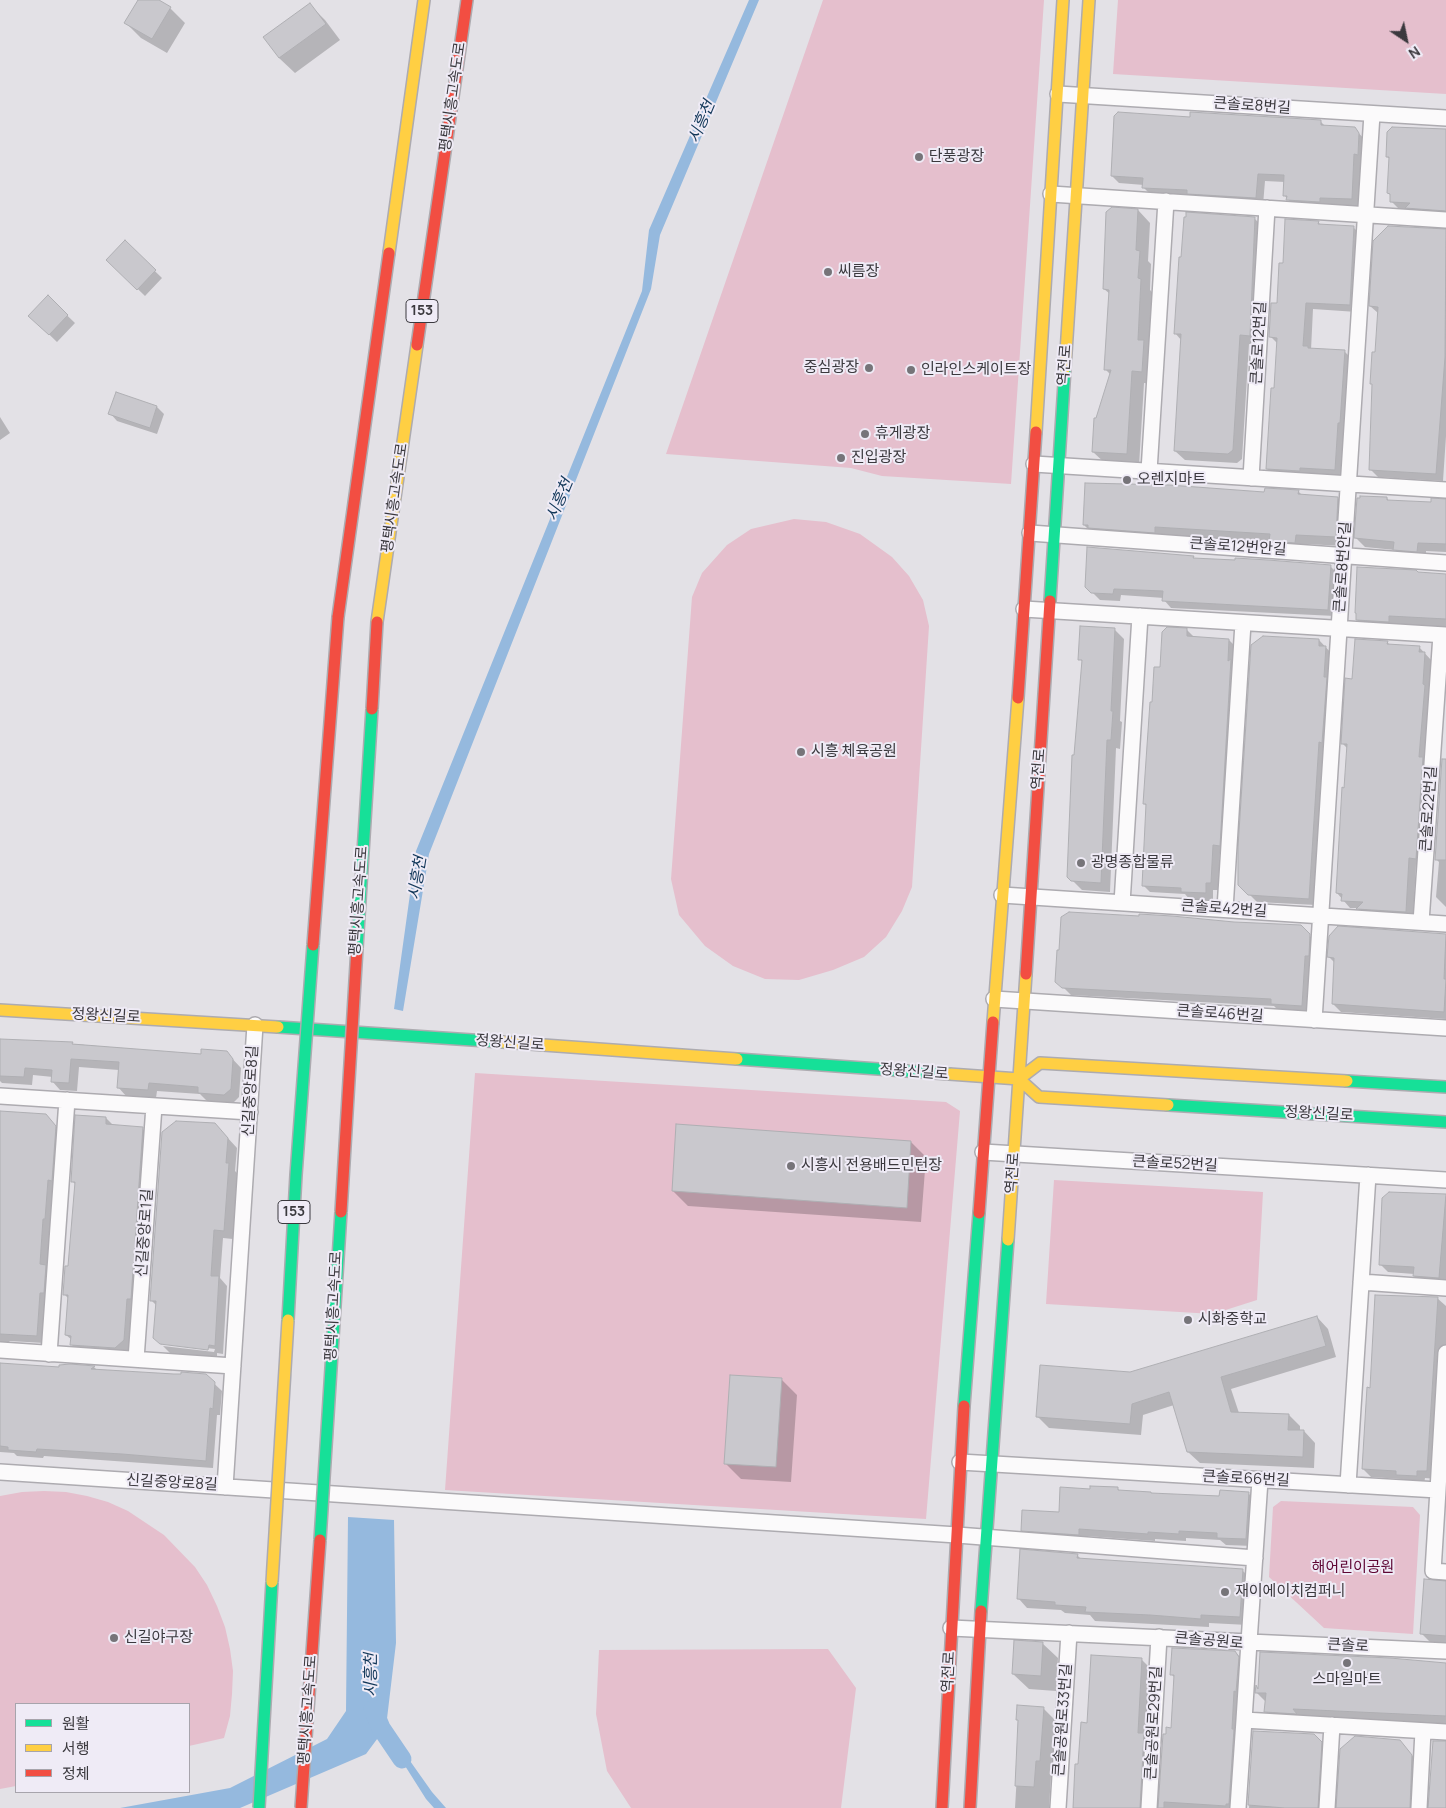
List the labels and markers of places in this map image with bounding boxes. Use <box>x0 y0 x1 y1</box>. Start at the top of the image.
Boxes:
place label: 단풍광장 <box>929 148 984 166</box>
marker: 단풍광장 <box>913 151 925 163</box>
place label: 씨름장 <box>838 263 879 281</box>
marker: 씨름장 <box>822 266 834 278</box>
place label: 중심광장 <box>804 359 859 377</box>
place label: 인라인스케이트장 <box>921 361 1031 379</box>
marker: 중심광장 <box>863 362 875 374</box>
marker: 인라인스케이트장 <box>905 364 917 376</box>
place label: 휴게광장 <box>875 425 930 443</box>
marker: 휴게광장 <box>859 428 871 440</box>
place label: 진입광장 <box>851 449 906 467</box>
marker: 진입광장 <box>835 452 847 464</box>
place label: 오렌지마트 <box>1137 471 1206 489</box>
marker: 오렌지마트 <box>1121 474 1133 486</box>
place label: 시흥 체육공원 <box>811 743 897 761</box>
marker: 시흥 체육공원 <box>795 746 807 758</box>
place label: 광명종합물류 <box>1091 854 1174 872</box>
marker: 광명종합물류 <box>1075 857 1087 869</box>
place label: 시흥시 전용배드민턴장 <box>801 1157 942 1175</box>
marker: 시흥시 전용배드민턴장 <box>785 1160 797 1172</box>
place label: 시화중학교 <box>1198 1311 1267 1329</box>
marker: 시화중학교 <box>1182 1314 1194 1326</box>
place label: 재이에이치컴퍼니 <box>1235 1583 1345 1601</box>
marker: 재이에이치컴퍼니 <box>1219 1586 1231 1598</box>
place label: 신길야구장 <box>124 1629 193 1647</box>
marker: 신길야구장 <box>108 1632 120 1644</box>
marker: 스마일마트 <box>1341 1657 1353 1669</box>
place label: 스마일마트 <box>1313 1671 1381 1689</box>

